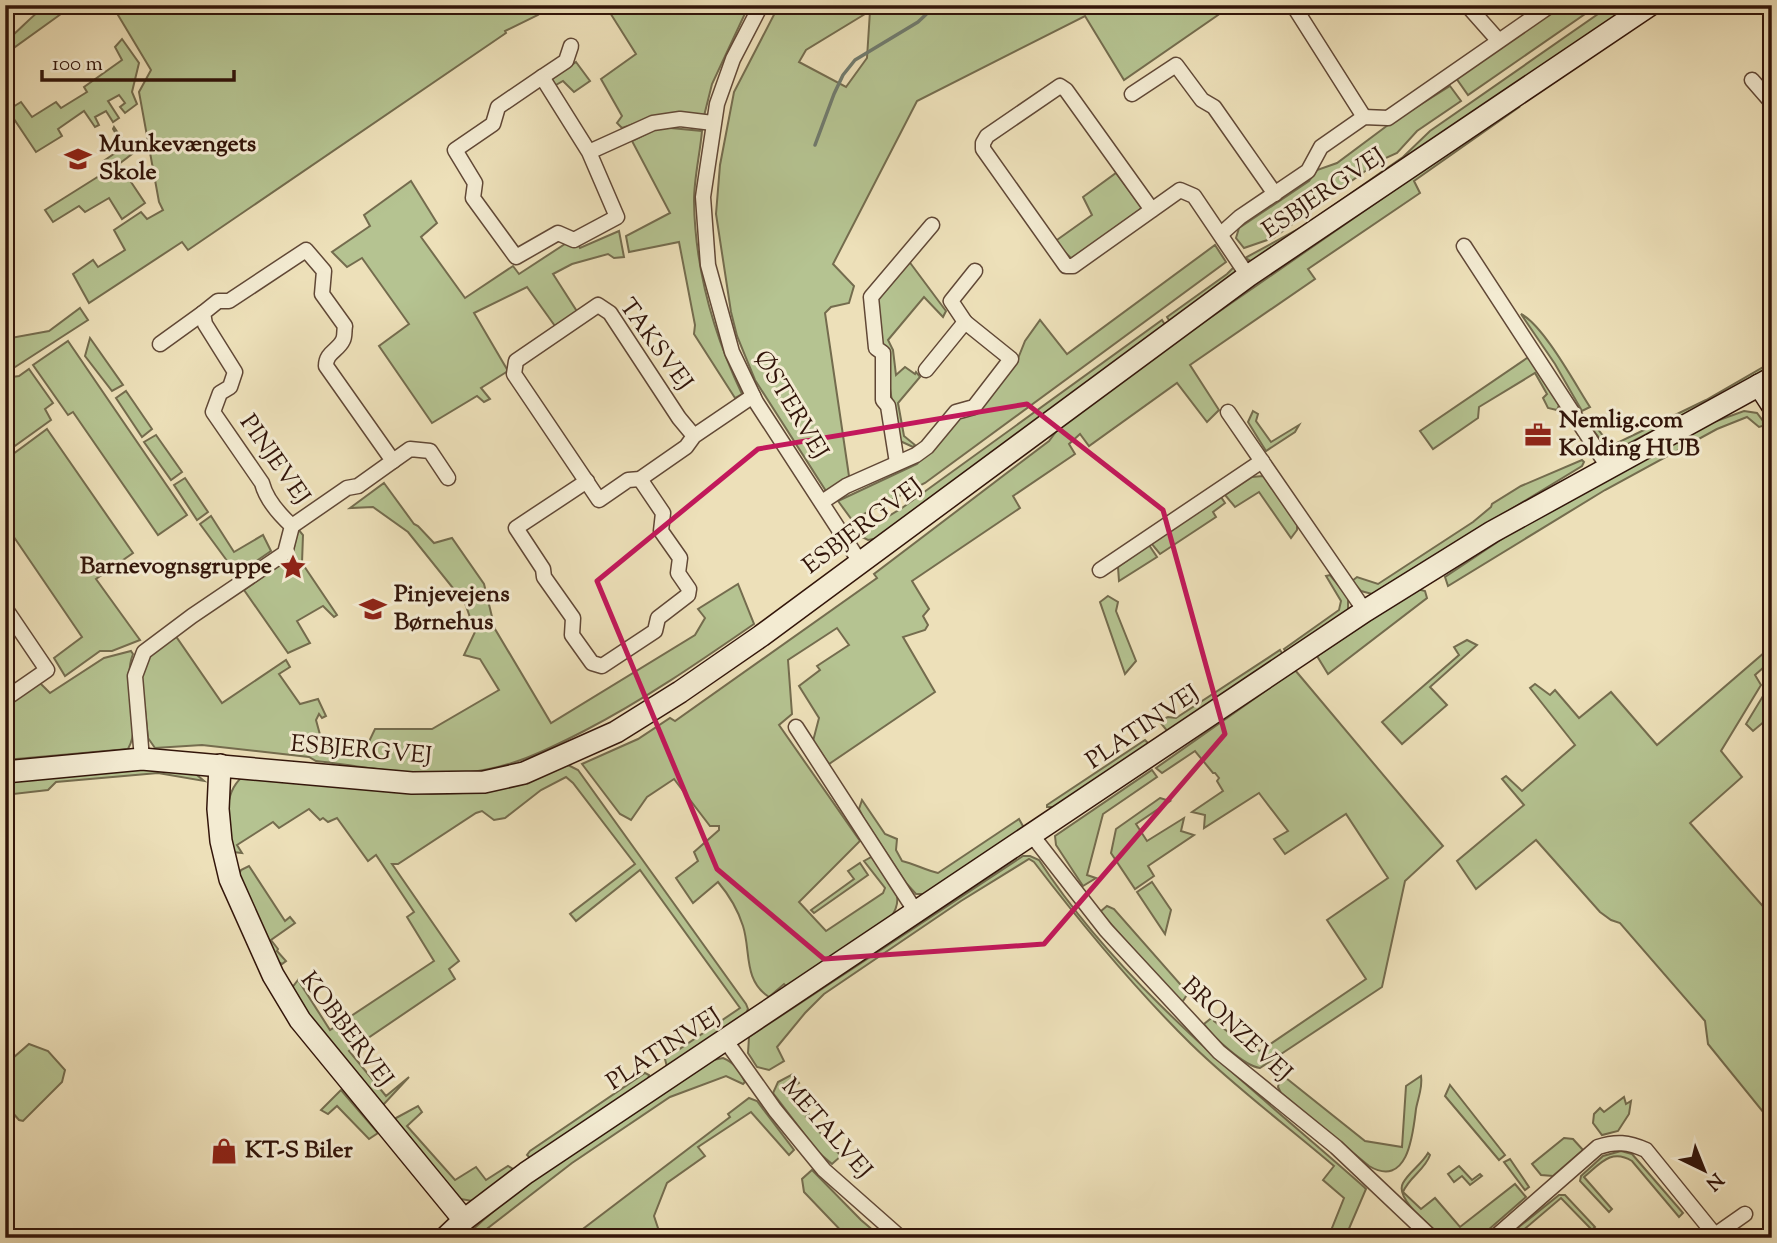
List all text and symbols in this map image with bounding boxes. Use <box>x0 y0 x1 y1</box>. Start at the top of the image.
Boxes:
scale bar <box>42 38 234 82</box>
text: 100 m <box>52 50 103 80</box>
place label: Munkevængets Skole <box>99 128 256 190</box>
street label: ESBJERGVEJ <box>1256 140 1392 248</box>
school or university icon: Munkevængets Skole <box>63 144 93 174</box>
street label: TAKSVEJ <box>610 292 700 398</box>
street label: ØSTERVEJ <box>744 344 836 466</box>
place label: Nemlig.com Kolding HUB <box>1559 404 1700 466</box>
street label: PINJEVEJ <box>231 408 317 512</box>
office icon: Nemlig.com Kolding HUB <box>1523 420 1553 450</box>
street label: ESBJERGVEJ <box>796 471 930 583</box>
place label: Barnevognsgruppe <box>80 550 272 584</box>
place icon: Barnevognsgruppe <box>278 552 308 582</box>
place label: Pinjevejens Børnehus <box>394 578 510 640</box>
school or university icon: Pinjevejens Børnehus <box>358 594 388 624</box>
street label: PLATINVEJ <box>1080 678 1206 778</box>
street label: ESBJERGVEJ <box>289 728 433 774</box>
street label: KOBBERVEJ <box>291 965 401 1095</box>
street label: BRONZEVEJ <box>1173 970 1299 1090</box>
street label: PLATINVEJ <box>600 1000 728 1100</box>
street label: METALVEJ <box>773 1071 879 1187</box>
place label: KT-S Biler <box>245 1134 354 1168</box>
north arrow <box>1668 1134 1738 1204</box>
shop icon: KT-S Biler <box>209 1136 239 1166</box>
text: N <box>1699 1166 1729 1196</box>

